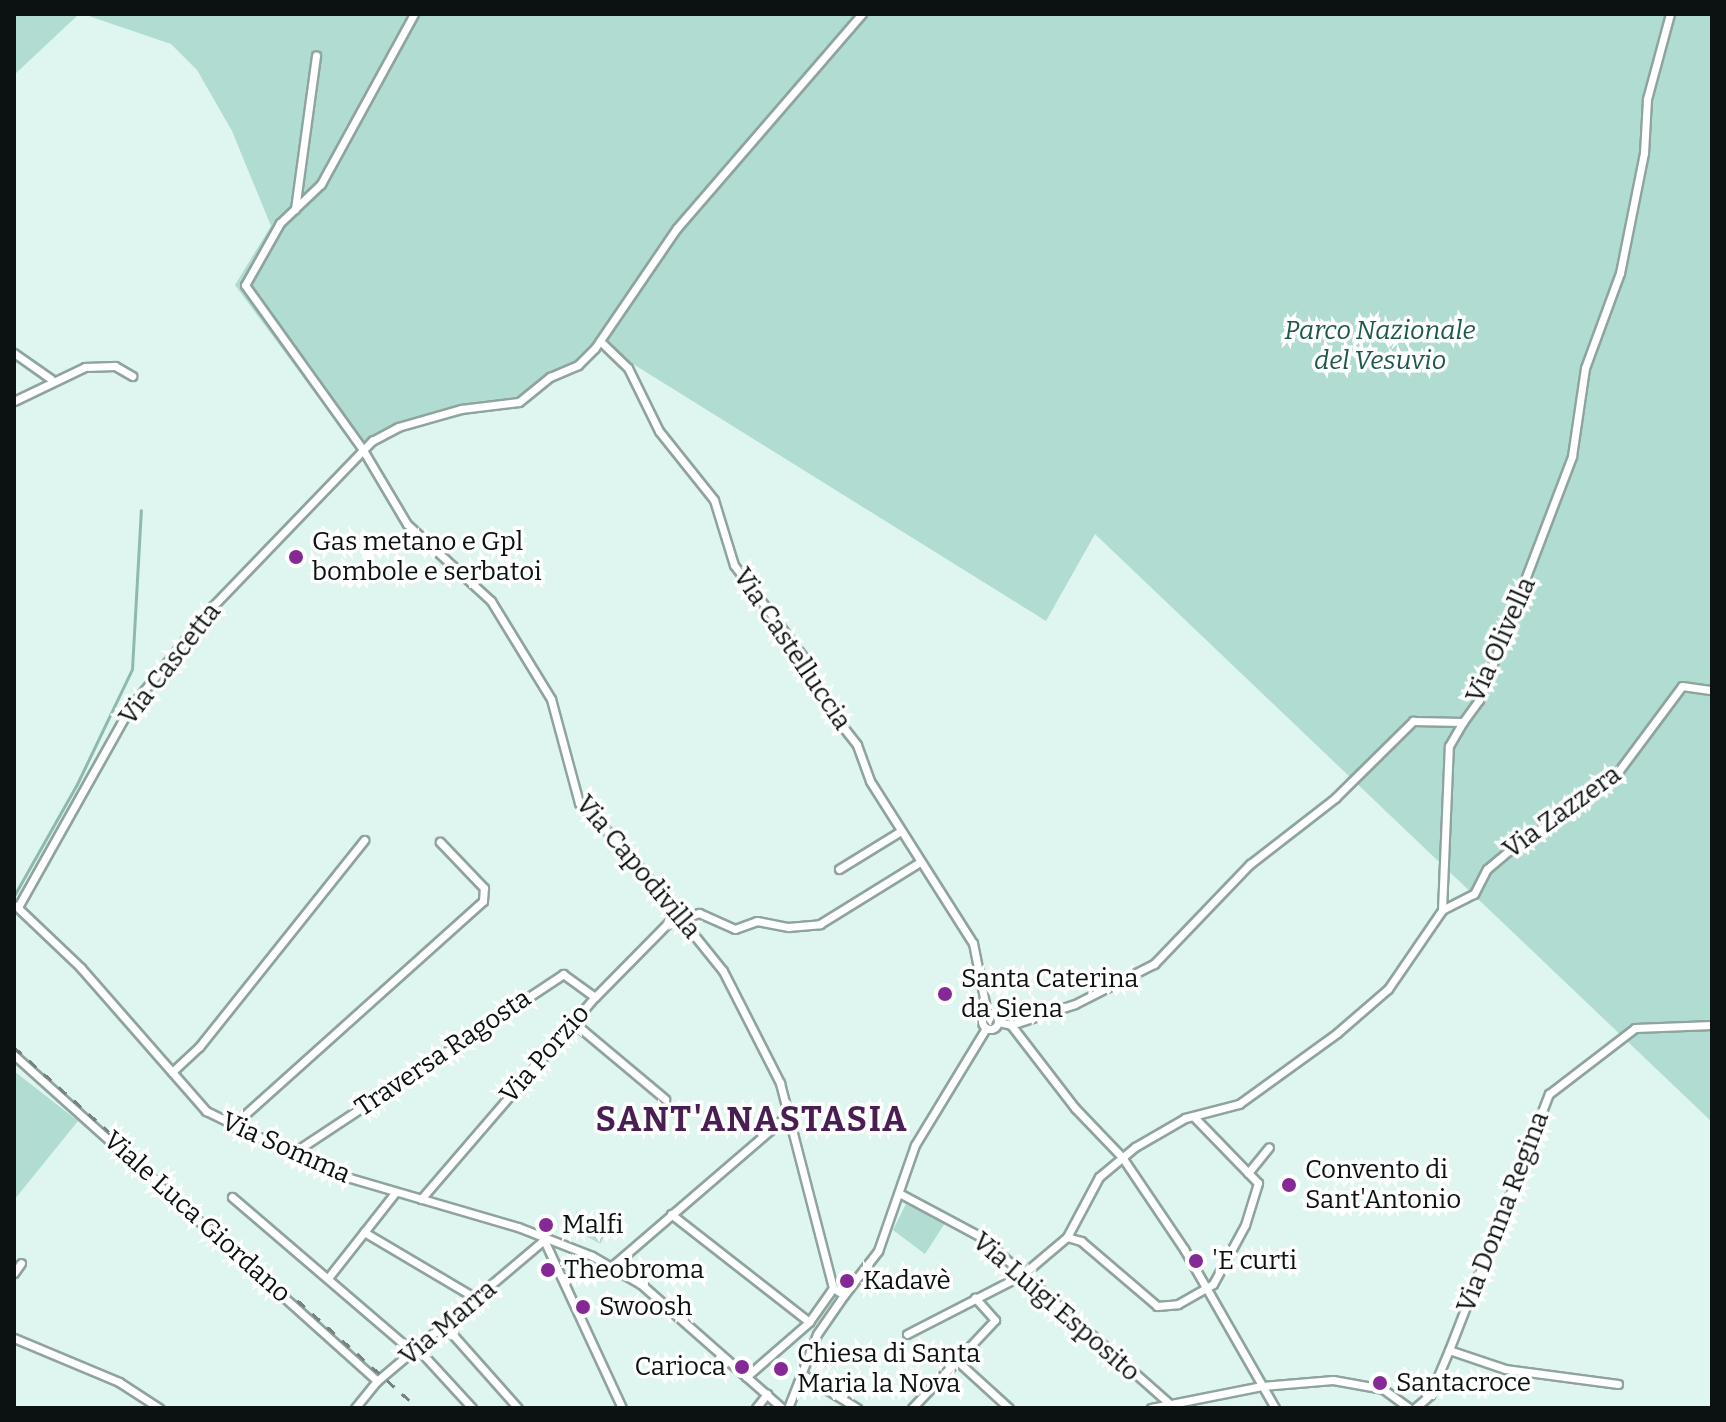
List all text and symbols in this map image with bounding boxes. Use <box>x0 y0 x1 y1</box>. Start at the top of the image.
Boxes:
park label: Parco Nazionale del Vesuvio <box>1284 315 1476 376</box>
place label: Gas metano e Gpl bombole e serbatoi <box>312 526 542 588</box>
marker: Gas metano e Gpl bombole e serbatoi <box>287 548 305 566</box>
street label: Via Castelluccia <box>726 562 858 736</box>
street label: Via Olivella <box>1460 572 1542 708</box>
street label: Via Cascetta <box>113 597 227 731</box>
street label: Via Zazzera <box>1497 759 1627 865</box>
street label: Via Capodivilla <box>569 789 707 945</box>
place label: Santa Caterina da Siena <box>961 963 1139 1024</box>
street label: Traversa Ragosta <box>349 983 537 1123</box>
marker: Santa Caterina da Siena <box>936 985 954 1003</box>
street label: Via Porzio <box>494 998 596 1110</box>
district label: SANT'ANASTASIA <box>596 1100 908 1140</box>
street label: Via Somma <box>217 1106 355 1190</box>
street label: Via Donna Regina <box>1450 1107 1556 1317</box>
street label: Viale Luca Giordano <box>97 1125 297 1309</box>
place label: Convento di Sant'Antonio <box>1305 1154 1461 1216</box>
marker: Convento di Sant'Antonio <box>1280 1176 1298 1194</box>
place label: Malfi <box>562 1209 624 1241</box>
marker: Malfi <box>537 1216 555 1234</box>
street label: Via Luigi Esposito <box>966 1226 1146 1388</box>
place label: 'E curti <box>1212 1245 1297 1277</box>
marker: 'E curti <box>1187 1252 1205 1270</box>
place label: Theobroma <box>564 1254 704 1286</box>
marker: Theobroma <box>539 1261 557 1279</box>
place label: Kadavè <box>863 1265 951 1297</box>
marker: Kadavè <box>838 1272 856 1290</box>
street label: Via Marra <box>393 1274 503 1372</box>
place label: Swoosh <box>599 1291 692 1323</box>
marker: Swoosh <box>574 1298 592 1316</box>
place label: Chiesa di Santa Maria la Nova <box>797 1338 980 1400</box>
place label: Carioca <box>635 1351 726 1383</box>
marker: Carioca <box>733 1358 751 1376</box>
marker: Chiesa di Santa Maria la Nova <box>772 1360 790 1378</box>
place label: Santacroce <box>1396 1367 1531 1399</box>
marker: Santacroce <box>1371 1374 1389 1392</box>

